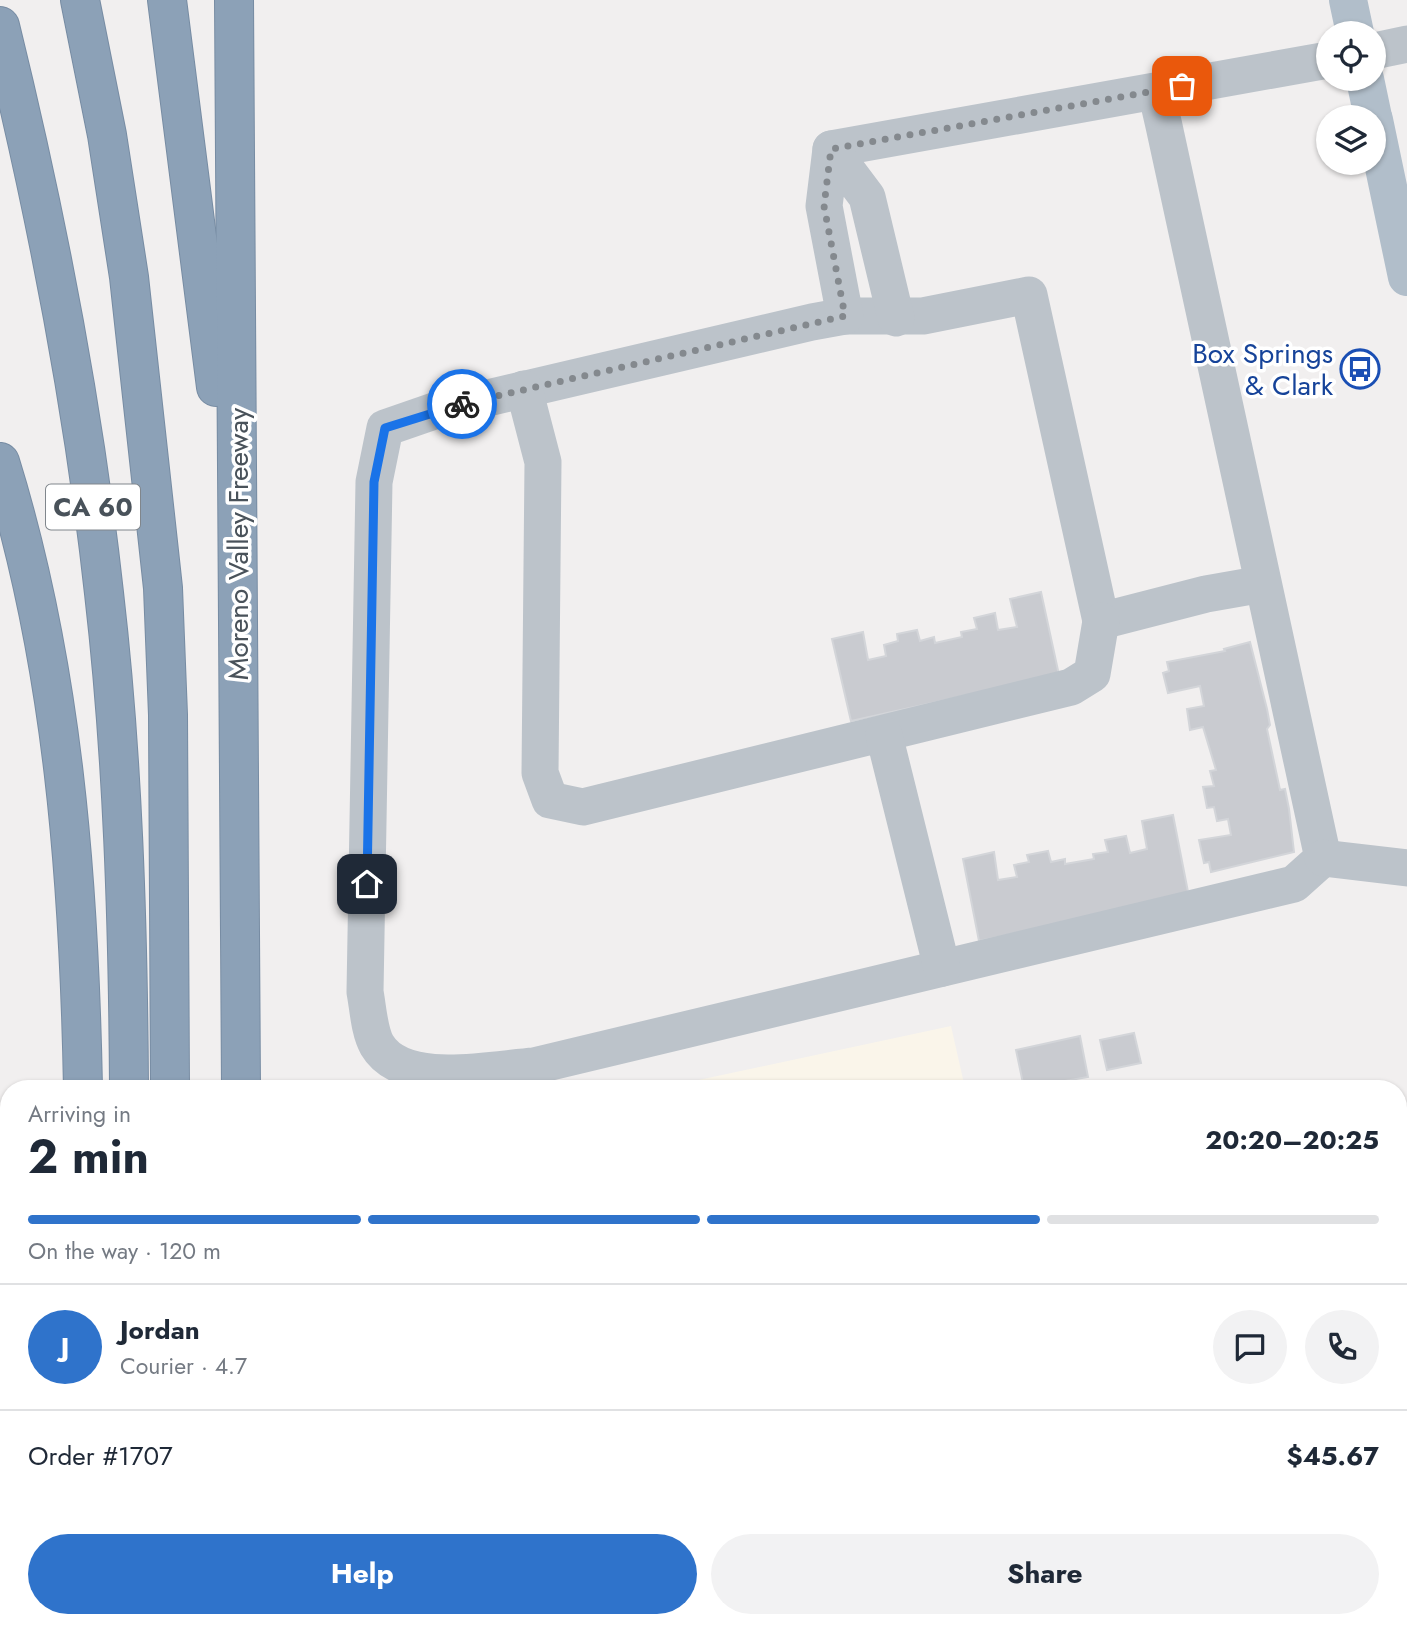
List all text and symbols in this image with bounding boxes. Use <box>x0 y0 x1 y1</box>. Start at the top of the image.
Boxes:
map controls <box>1316 21 1386 175</box>
button: locate <box>1316 21 1386 91</box>
pin <box>1152 56 1212 116</box>
icon: bag <box>1163 67 1201 105</box>
button: layers <box>1316 105 1386 175</box>
place label: Box Springs & Clark <box>1192 333 1334 406</box>
bus stop icon: Box Springs & Clark <box>1339 348 1381 390</box>
courier <box>427 369 497 439</box>
icon: bike <box>443 385 481 423</box>
street label: Moreno Valley Freeway <box>218 407 259 680</box>
road number: CA 60 <box>46 485 140 530</box>
pin <box>337 854 397 914</box>
icon: home <box>348 865 386 903</box>
text: Arriving in <box>28 1097 131 1131</box>
text: 20:20–20:25 <box>1205 1121 1379 1159</box>
text: 2 min <box>28 1124 149 1190</box>
text: On the way · 120 m <box>28 1234 221 1268</box>
button: chat <box>1213 1310 1287 1384</box>
button: phone <box>1305 1310 1379 1384</box>
text: Jordan <box>120 1311 200 1349</box>
text: J <box>61 1328 69 1366</box>
text: Courier · 4.7 <box>120 1349 247 1383</box>
text: Order #1707 <box>28 1437 173 1475</box>
text: $45.67 <box>1286 1437 1379 1475</box>
button: Help <box>28 1534 697 1614</box>
button: Share <box>711 1534 1379 1614</box>

